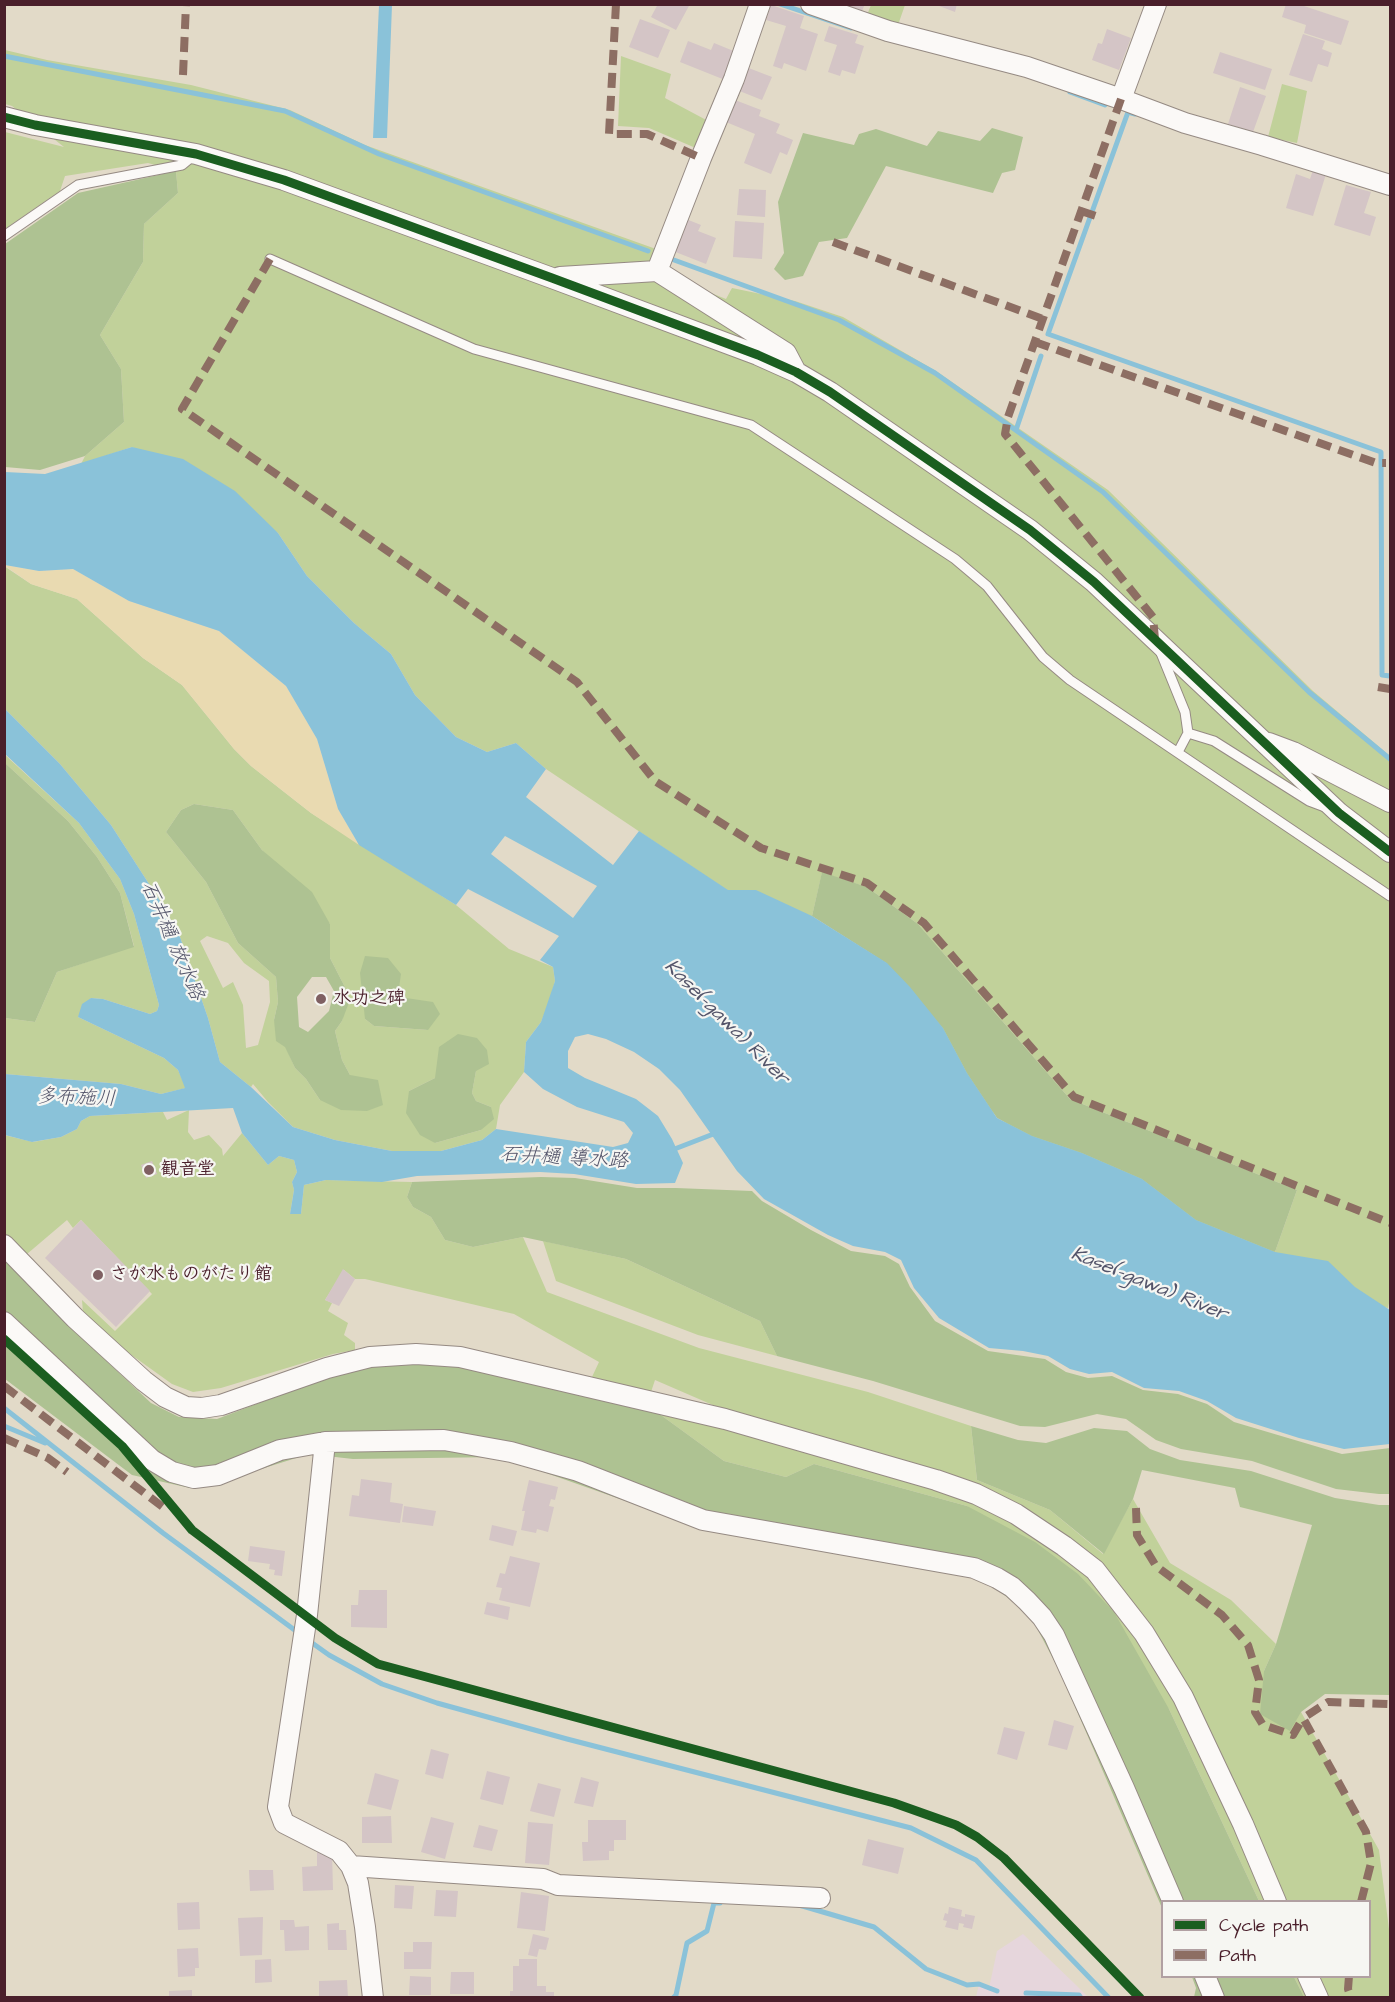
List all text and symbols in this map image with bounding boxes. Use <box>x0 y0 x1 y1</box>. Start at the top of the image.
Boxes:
water label: 石井樋 放水路 <box>134 878 208 1004</box>
water label: Kase(-gawa) River <box>659 956 793 1090</box>
place label: 水功之碑 <box>333 988 405 1010</box>
marker: 水功之碑 <box>314 992 328 1006</box>
water label: 多布施川 <box>36 1086 116 1112</box>
water label: 石井樋 導水路 <box>499 1144 629 1174</box>
place label: 観音堂 <box>161 1159 215 1181</box>
marker: 観音堂 <box>142 1163 156 1177</box>
water label: Kase(-gawa) River <box>1067 1243 1231 1327</box>
place label: さが水ものがたり館 <box>110 1264 272 1286</box>
marker: さが水ものがたり館 <box>91 1268 105 1282</box>
legend <box>1161 1900 1371 1978</box>
text: Cycle path <box>1219 1913 1308 1938</box>
text: Path <box>1219 1943 1256 1968</box>

